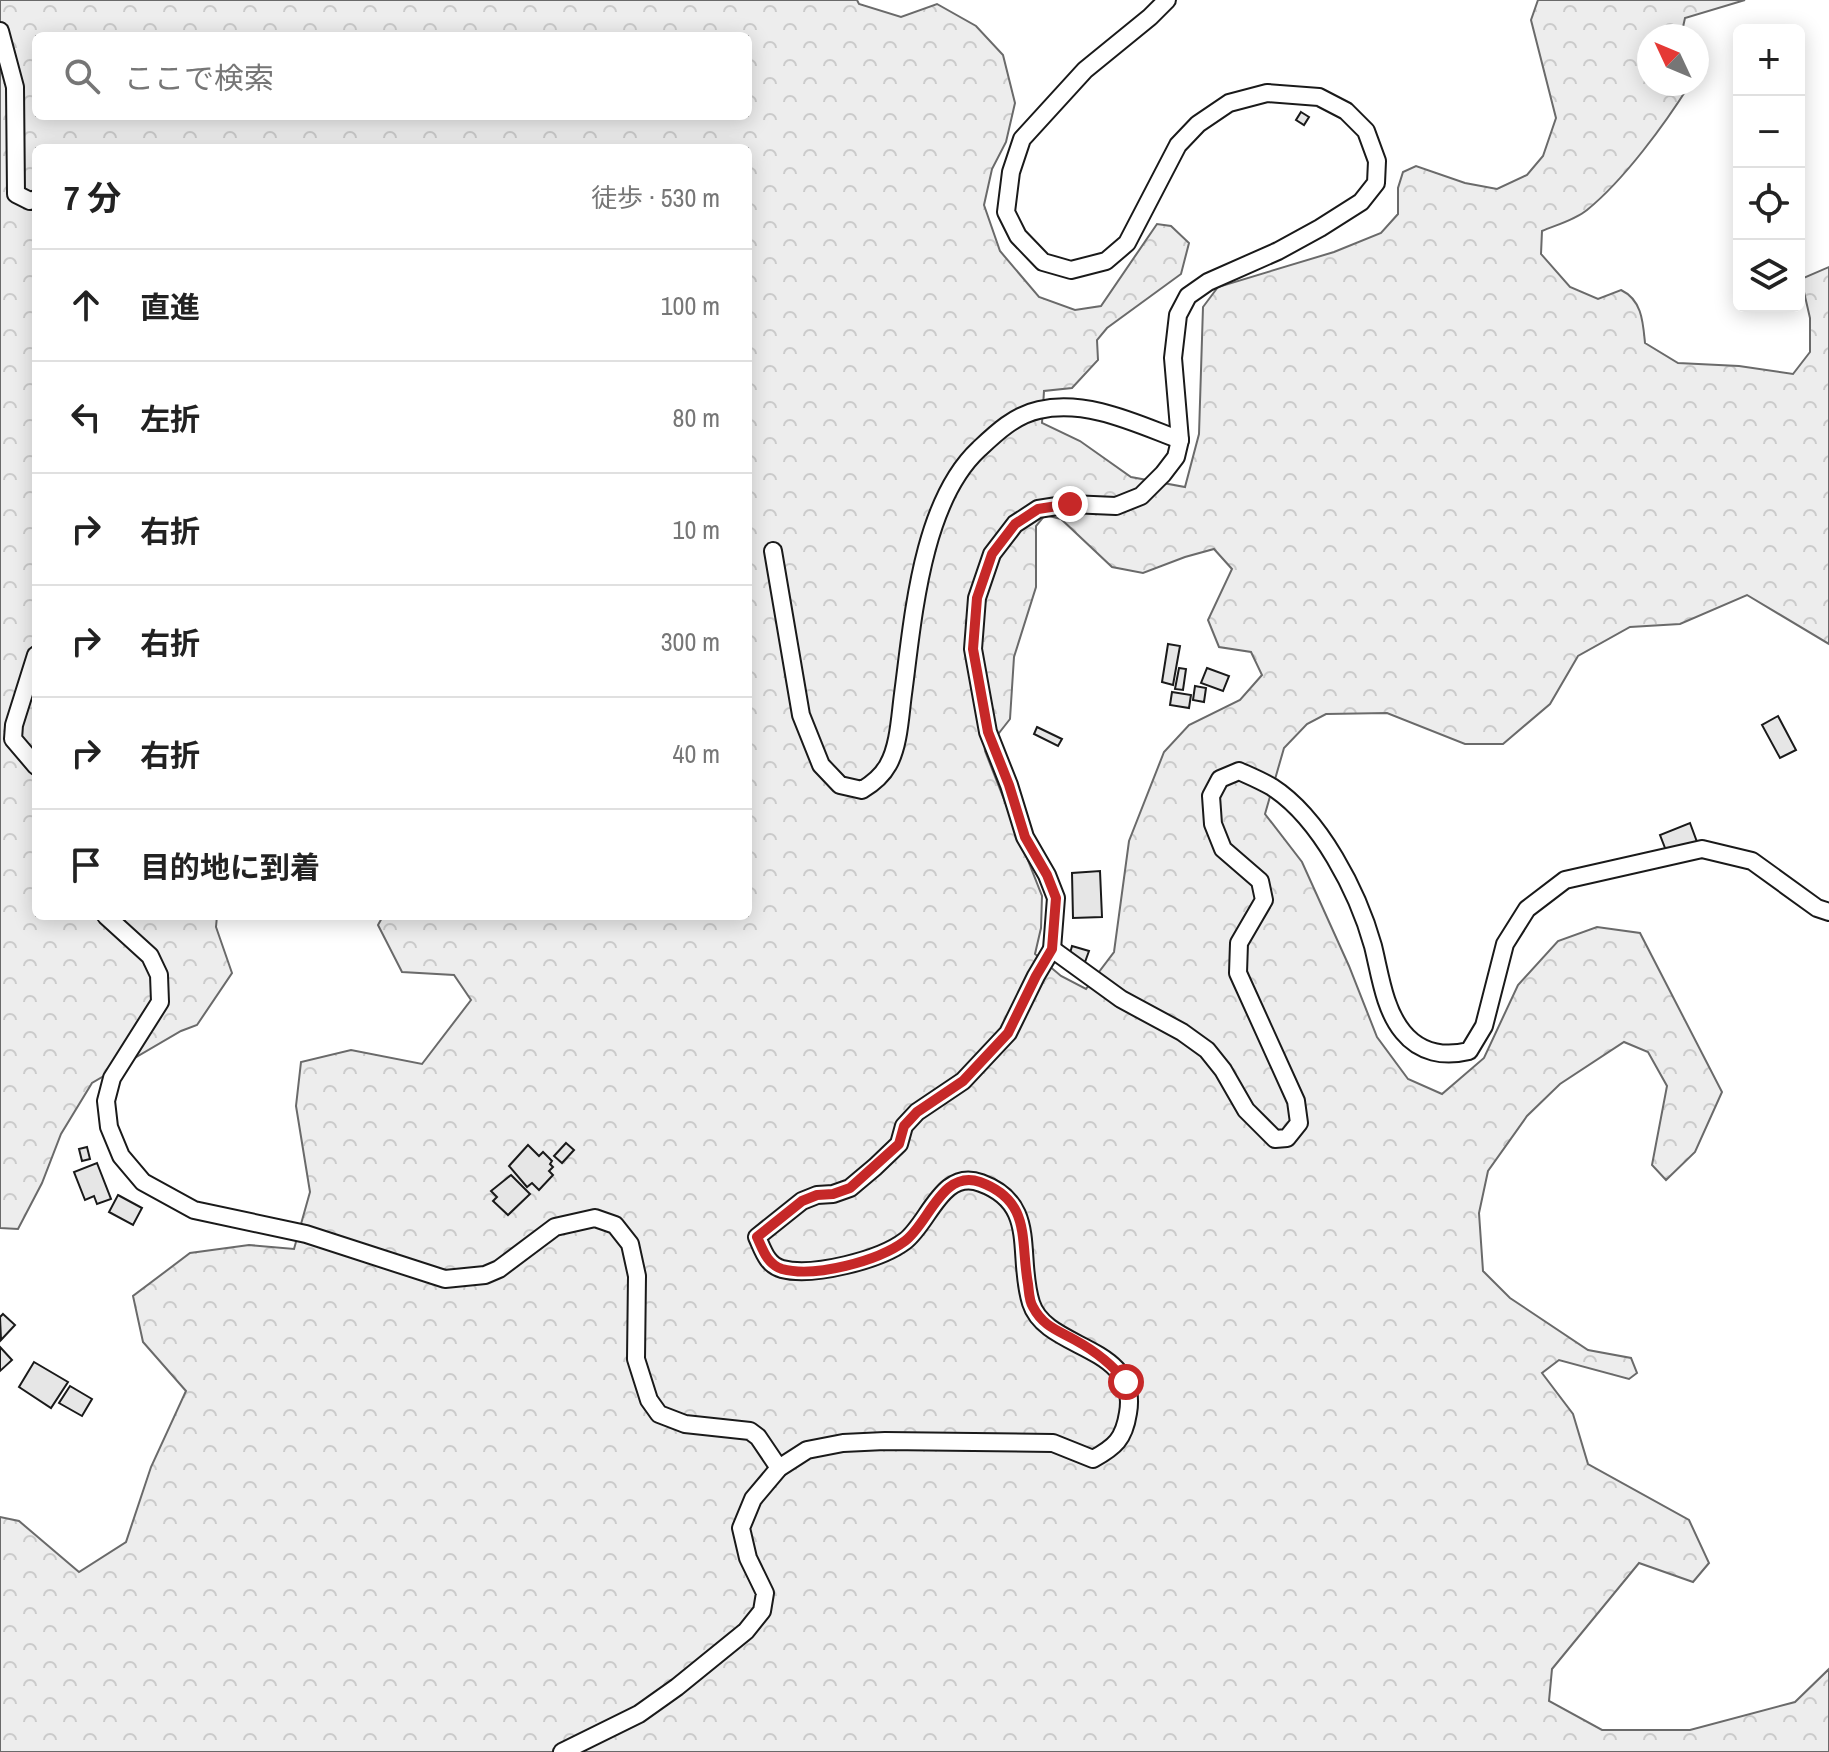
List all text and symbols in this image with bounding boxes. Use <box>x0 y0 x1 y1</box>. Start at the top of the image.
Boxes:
north arrow <box>1637 24 1709 96</box>
map controls <box>1733 24 1805 312</box>
button: + <box>1733 24 1805 96</box>
search box <box>32 32 752 120</box>
icon: search <box>60 54 104 98</box>
text: ここで検索 <box>124 58 274 98</box>
button: − <box>1733 96 1805 168</box>
button: locate <box>1733 168 1805 240</box>
text: 7 分 <box>64 175 121 221</box>
text: 徒歩 · 530 m <box>591 180 720 215</box>
button: layers <box>1733 240 1805 312</box>
icon: ahead <box>64 283 108 327</box>
text: 直進 <box>140 287 200 327</box>
text: 100 m <box>661 288 720 323</box>
icon: left <box>64 395 108 439</box>
text: 左折 <box>140 399 200 439</box>
text: 80 m <box>673 400 720 435</box>
route end <box>1052 486 1088 522</box>
icon: right <box>64 507 108 551</box>
text: 右折 <box>140 511 200 551</box>
text: 10 m <box>673 512 720 547</box>
icon: right <box>64 619 108 663</box>
text: 右折 <box>140 623 200 663</box>
text: 300 m <box>661 624 720 659</box>
icon: right <box>64 731 108 775</box>
text: 右折 <box>140 735 200 775</box>
text: 40 m <box>673 736 720 771</box>
icon: arrive <box>64 843 108 887</box>
text: 目的地に到着 <box>140 847 320 887</box>
route start <box>1108 1364 1144 1400</box>

